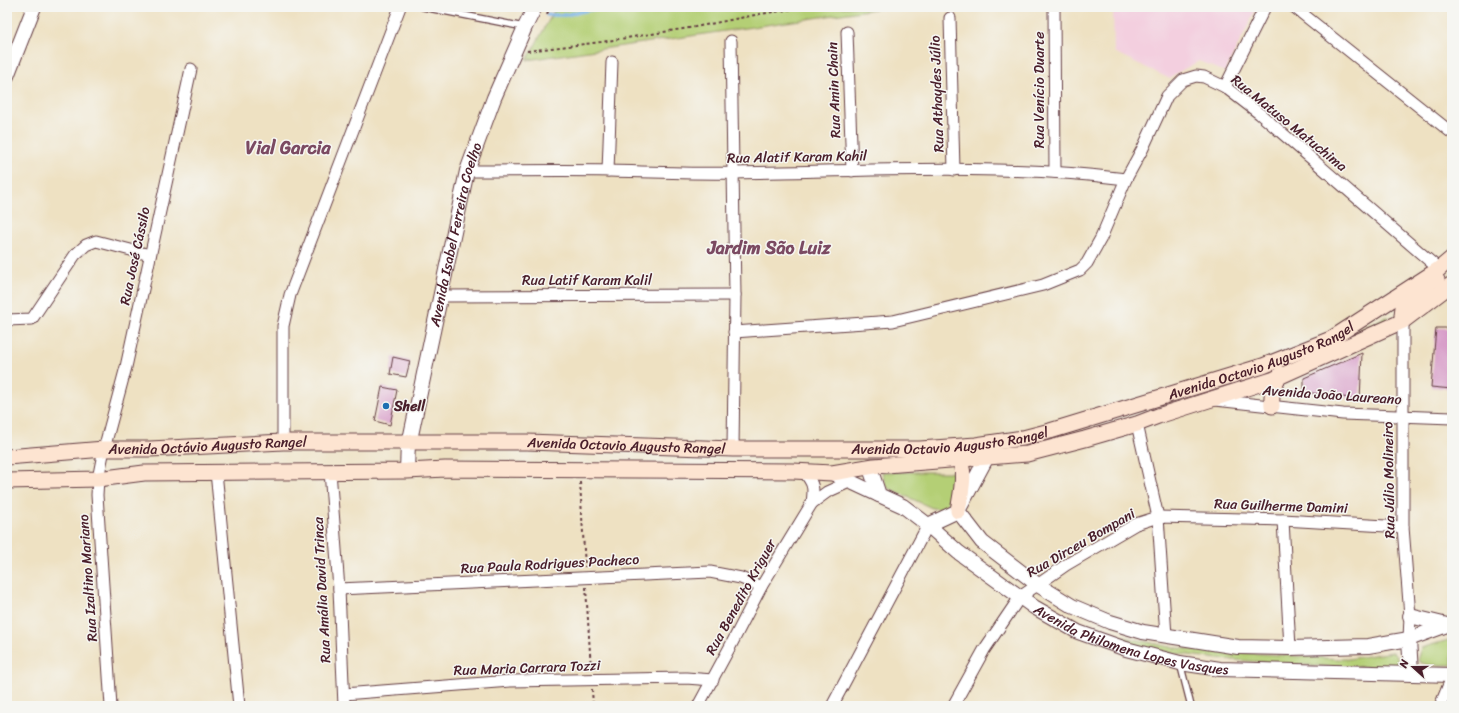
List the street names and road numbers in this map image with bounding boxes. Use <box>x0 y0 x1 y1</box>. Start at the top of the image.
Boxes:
street label: Rua Venício Duarte <box>1027 32 1052 148</box>
street label: Rua Athaydes Júlio <box>922 35 952 153</box>
street label: Rua Amin Chain <box>820 41 848 138</box>
street label: Rua Matuso Matuchima <box>1225 68 1353 178</box>
street label: Avenida Isabel Ferreira Coelho <box>422 139 489 330</box>
street label: Rua Alatif Karam Kahil <box>727 143 868 171</box>
street label: Rua José Cássilo <box>112 204 158 308</box>
street label: Rua Latif Karam Kalil <box>522 268 653 293</box>
street label: Avenida Octavio Augusto Rangel <box>1164 314 1360 407</box>
street label: Avenida João Laureano <box>1261 378 1402 412</box>
street label: Avenida Octavio Augusto Rangel <box>850 419 1052 462</box>
street label: Rua Júlio Molineiro <box>1375 421 1403 539</box>
street label: Avenida Octavio Augusto Rangel <box>526 429 727 461</box>
street label: Avenida Octávio Augusto Rangel <box>108 430 308 462</box>
street label: Rua Guilherme Damini <box>1214 491 1349 521</box>
street label: Rua Dirceu Bompani <box>1022 501 1141 584</box>
street label: Rua Izaltino Mariano <box>71 514 105 642</box>
street label: Rua Amália David Trinca <box>306 515 338 664</box>
street label: Rua Benedito Kriguer <box>699 533 784 660</box>
street label: Rua Paula Rodrigues Pacheco <box>460 547 640 581</box>
street label: Avenida Philomena Lopes Vasques <box>1028 596 1229 682</box>
street label: Rua Maria Carrara Tozzi <box>453 653 602 683</box>

